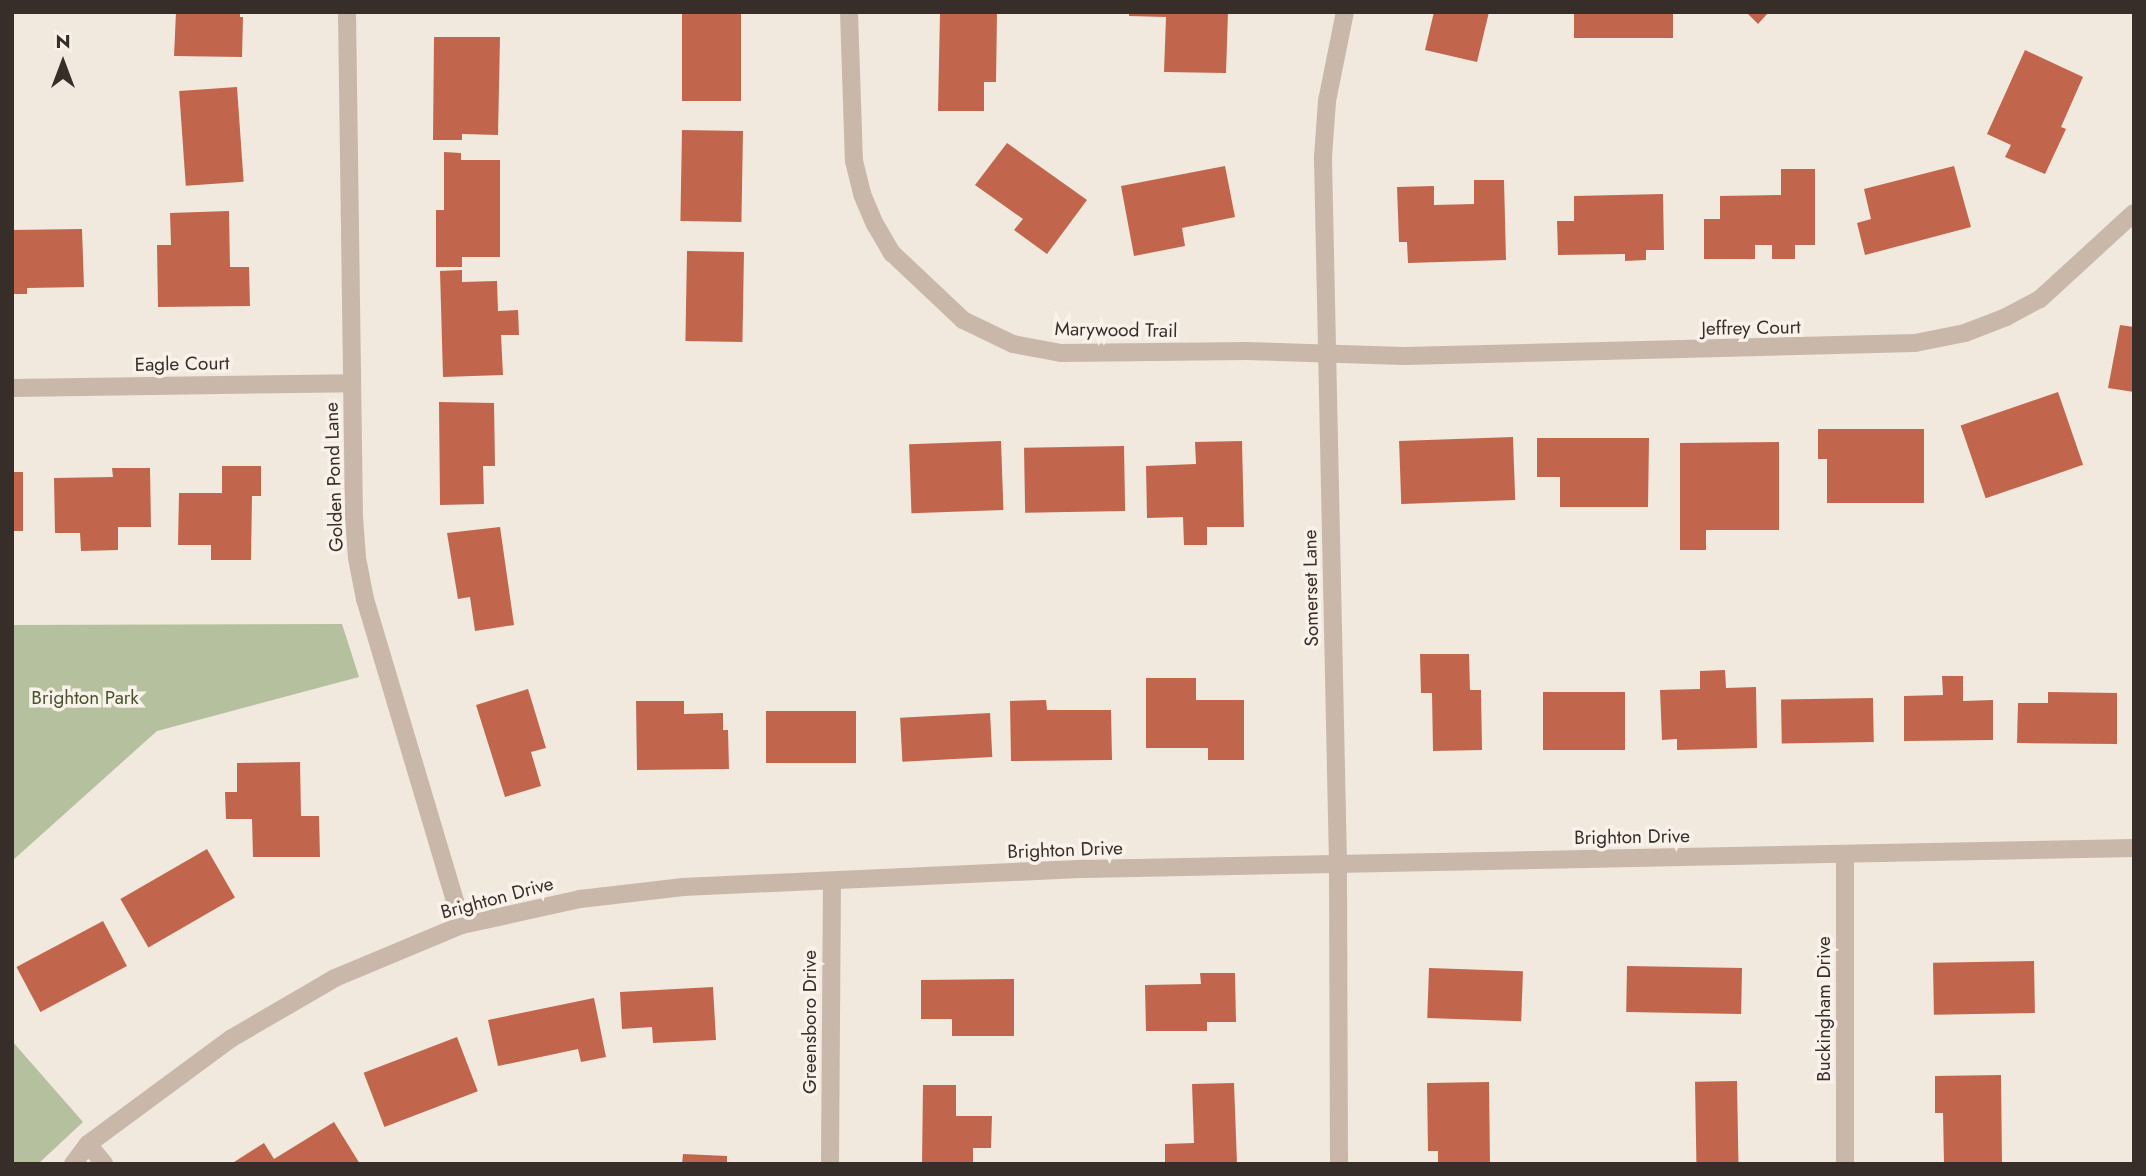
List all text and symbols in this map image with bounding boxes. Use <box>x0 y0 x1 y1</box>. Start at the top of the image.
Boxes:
north arrow <box>28 28 98 98</box>
text: N <box>55 28 71 55</box>
street label: Jeffrey Court <box>1701 316 1801 340</box>
street label: Marywood Trail <box>1054 318 1178 342</box>
street label: Eagle Court <box>134 352 230 376</box>
street label: Golden Pond Lane <box>320 402 348 552</box>
street label: Somerset Lane <box>1299 529 1323 647</box>
park label: Brighton Park <box>31 687 139 709</box>
street label: Brighton Drive <box>1574 825 1690 849</box>
street label: Brighton Drive <box>1007 837 1123 863</box>
street label: Brighton Drive <box>438 872 556 924</box>
street label: Buckingham Drive <box>1813 936 1835 1082</box>
street label: Greensboro Drive <box>799 950 821 1094</box>

